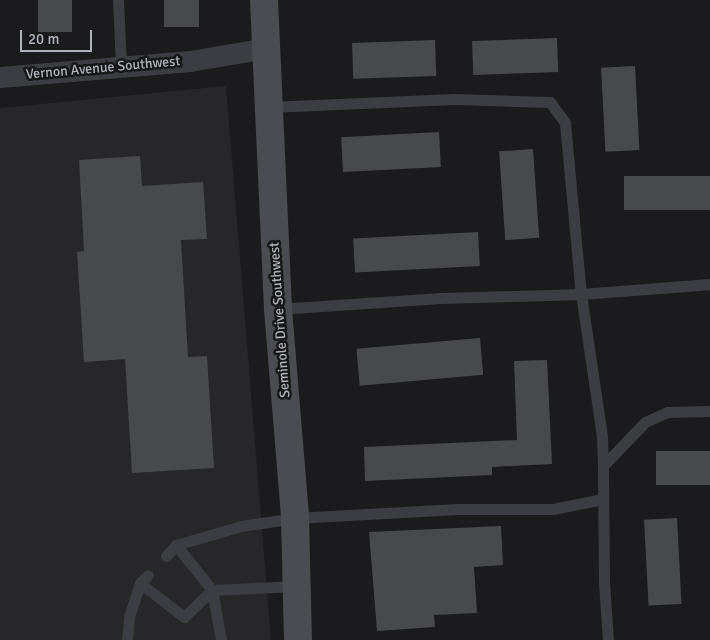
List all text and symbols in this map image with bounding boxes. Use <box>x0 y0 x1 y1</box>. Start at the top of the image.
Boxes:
scale bar <box>22 20 95 52</box>
text: 20 m <box>28 30 59 48</box>
street label: Vernon Avenue Southwest <box>25 53 181 83</box>
street label: Seminole Drive Southwest <box>266 242 294 398</box>

